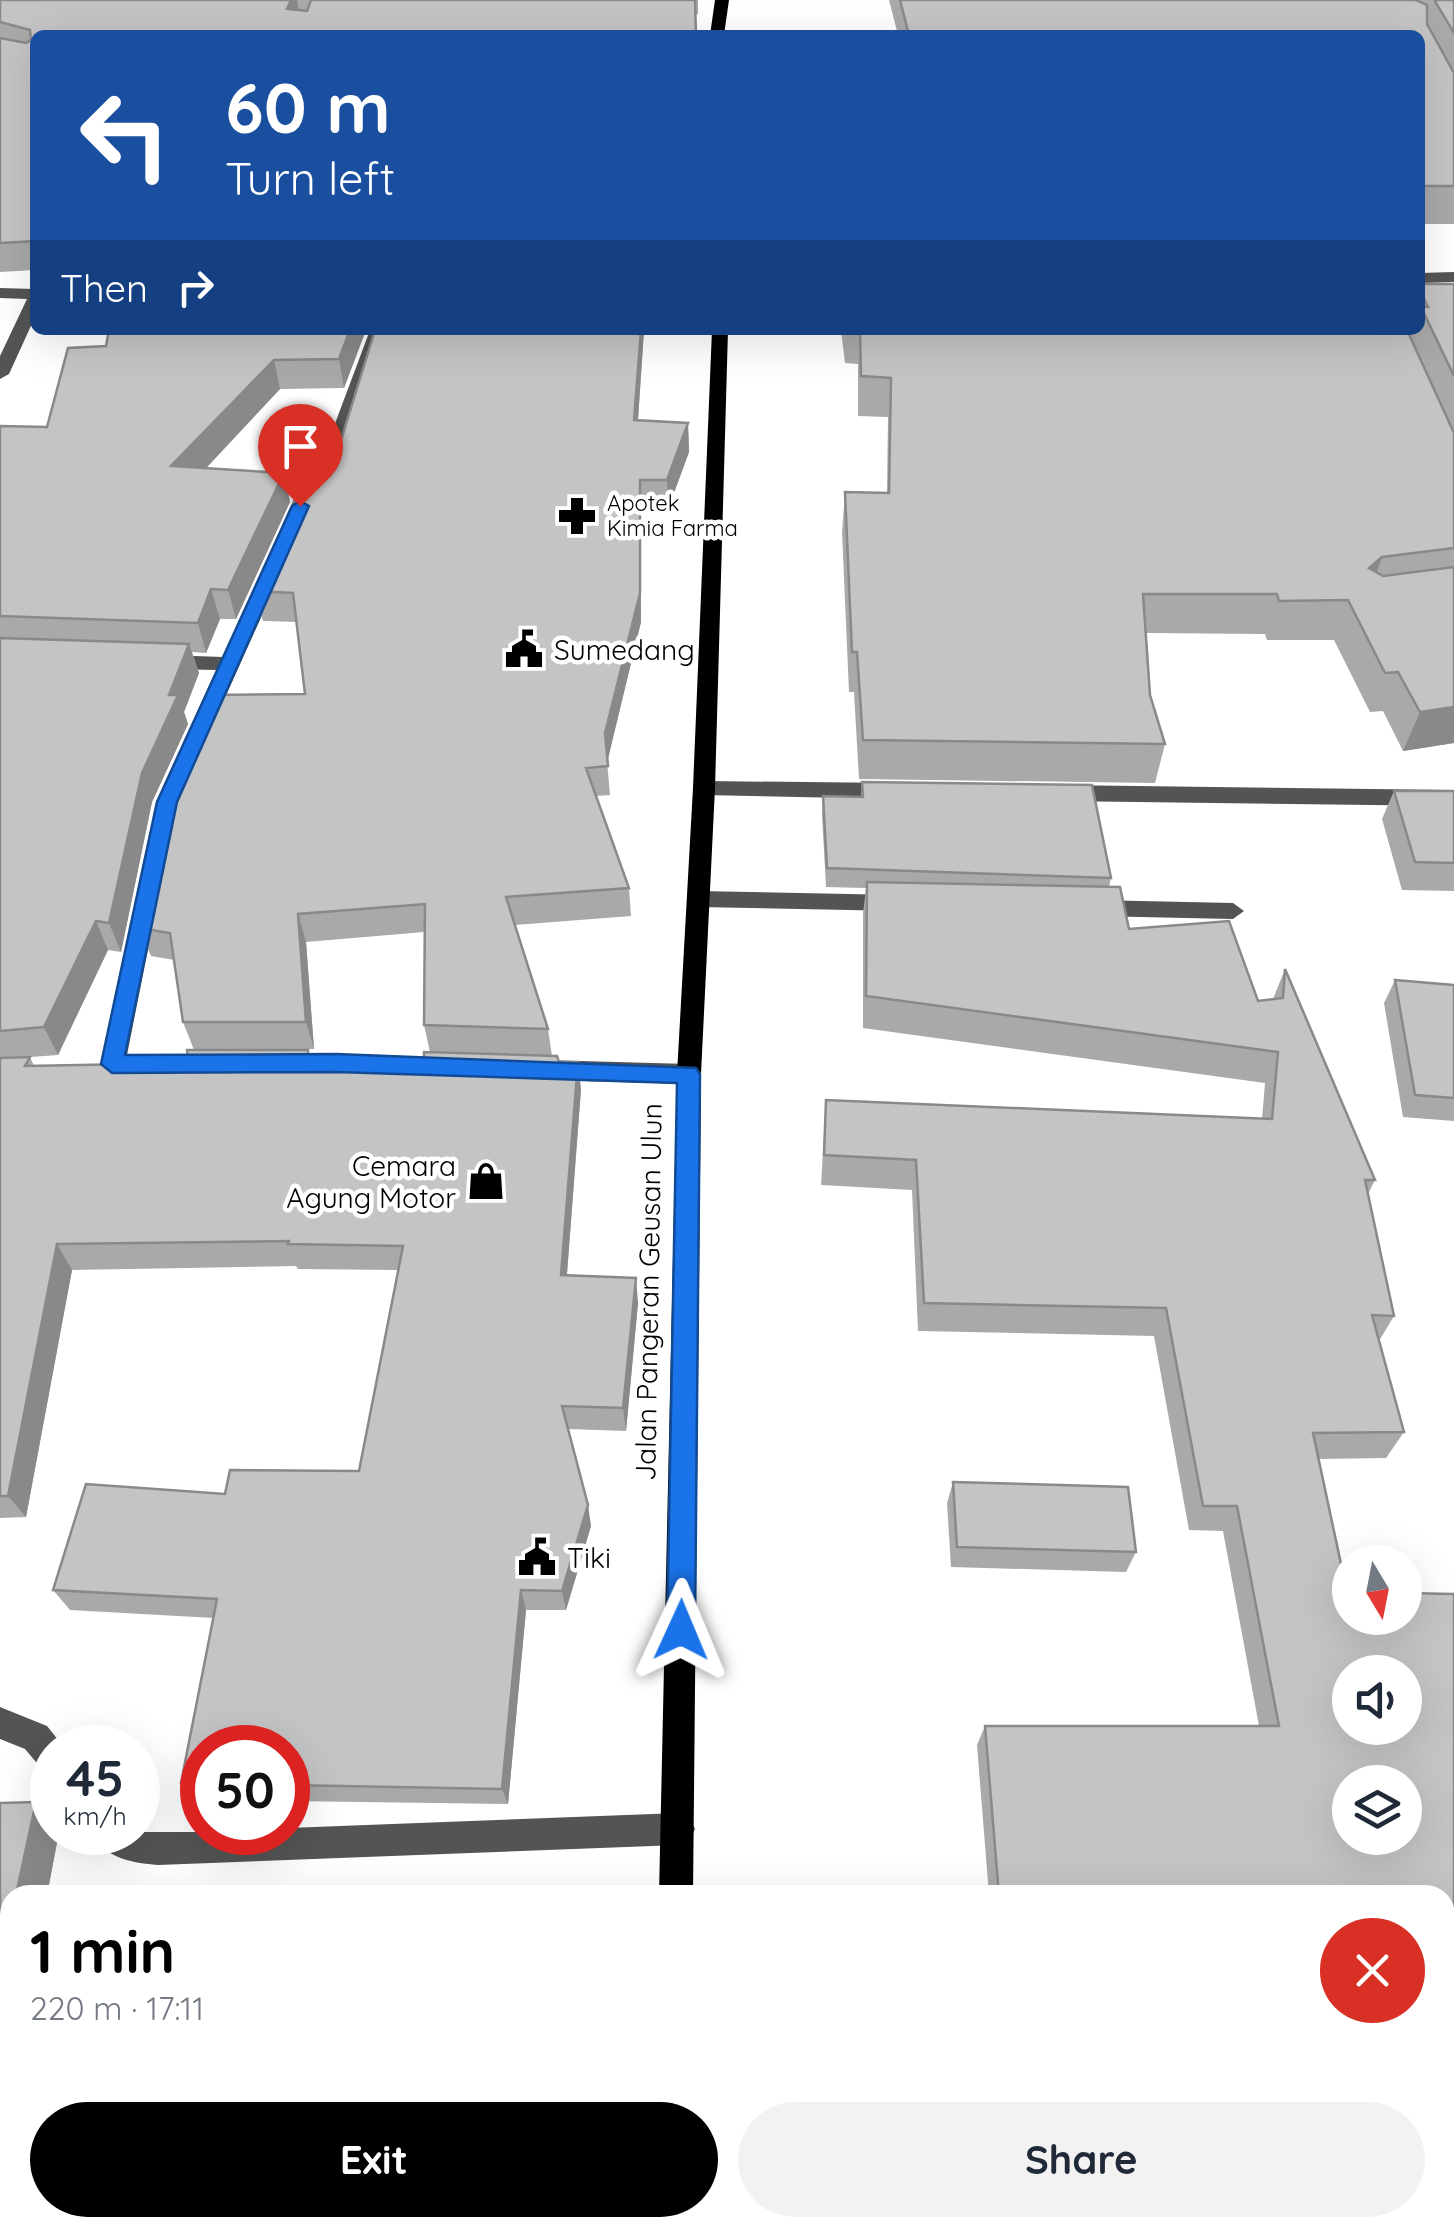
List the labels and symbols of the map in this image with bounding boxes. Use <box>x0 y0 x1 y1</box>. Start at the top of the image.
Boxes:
pin <box>258 404 343 507</box>
place label: Apotek Kimia Farma <box>607 489 738 542</box>
pharmacy icon: Apotek Kimia Farma <box>556 495 598 537</box>
public building icon: Sumedang <box>503 628 545 670</box>
place label: Sumedang <box>554 632 695 667</box>
street label: Jalan Pangeran Geusan Ulun <box>627 1103 669 1481</box>
place label: Cemara Agung Motor <box>286 1148 456 1215</box>
shop icon: Cemara Agung Motor <box>465 1160 507 1202</box>
public building icon: Tiki <box>516 1536 558 1578</box>
place label: Tiki <box>567 1540 611 1575</box>
north arrow <box>1332 1545 1422 1635</box>
position arrow <box>629 1578 733 1682</box>
speed limit sign: 50 <box>180 1725 310 1855</box>

